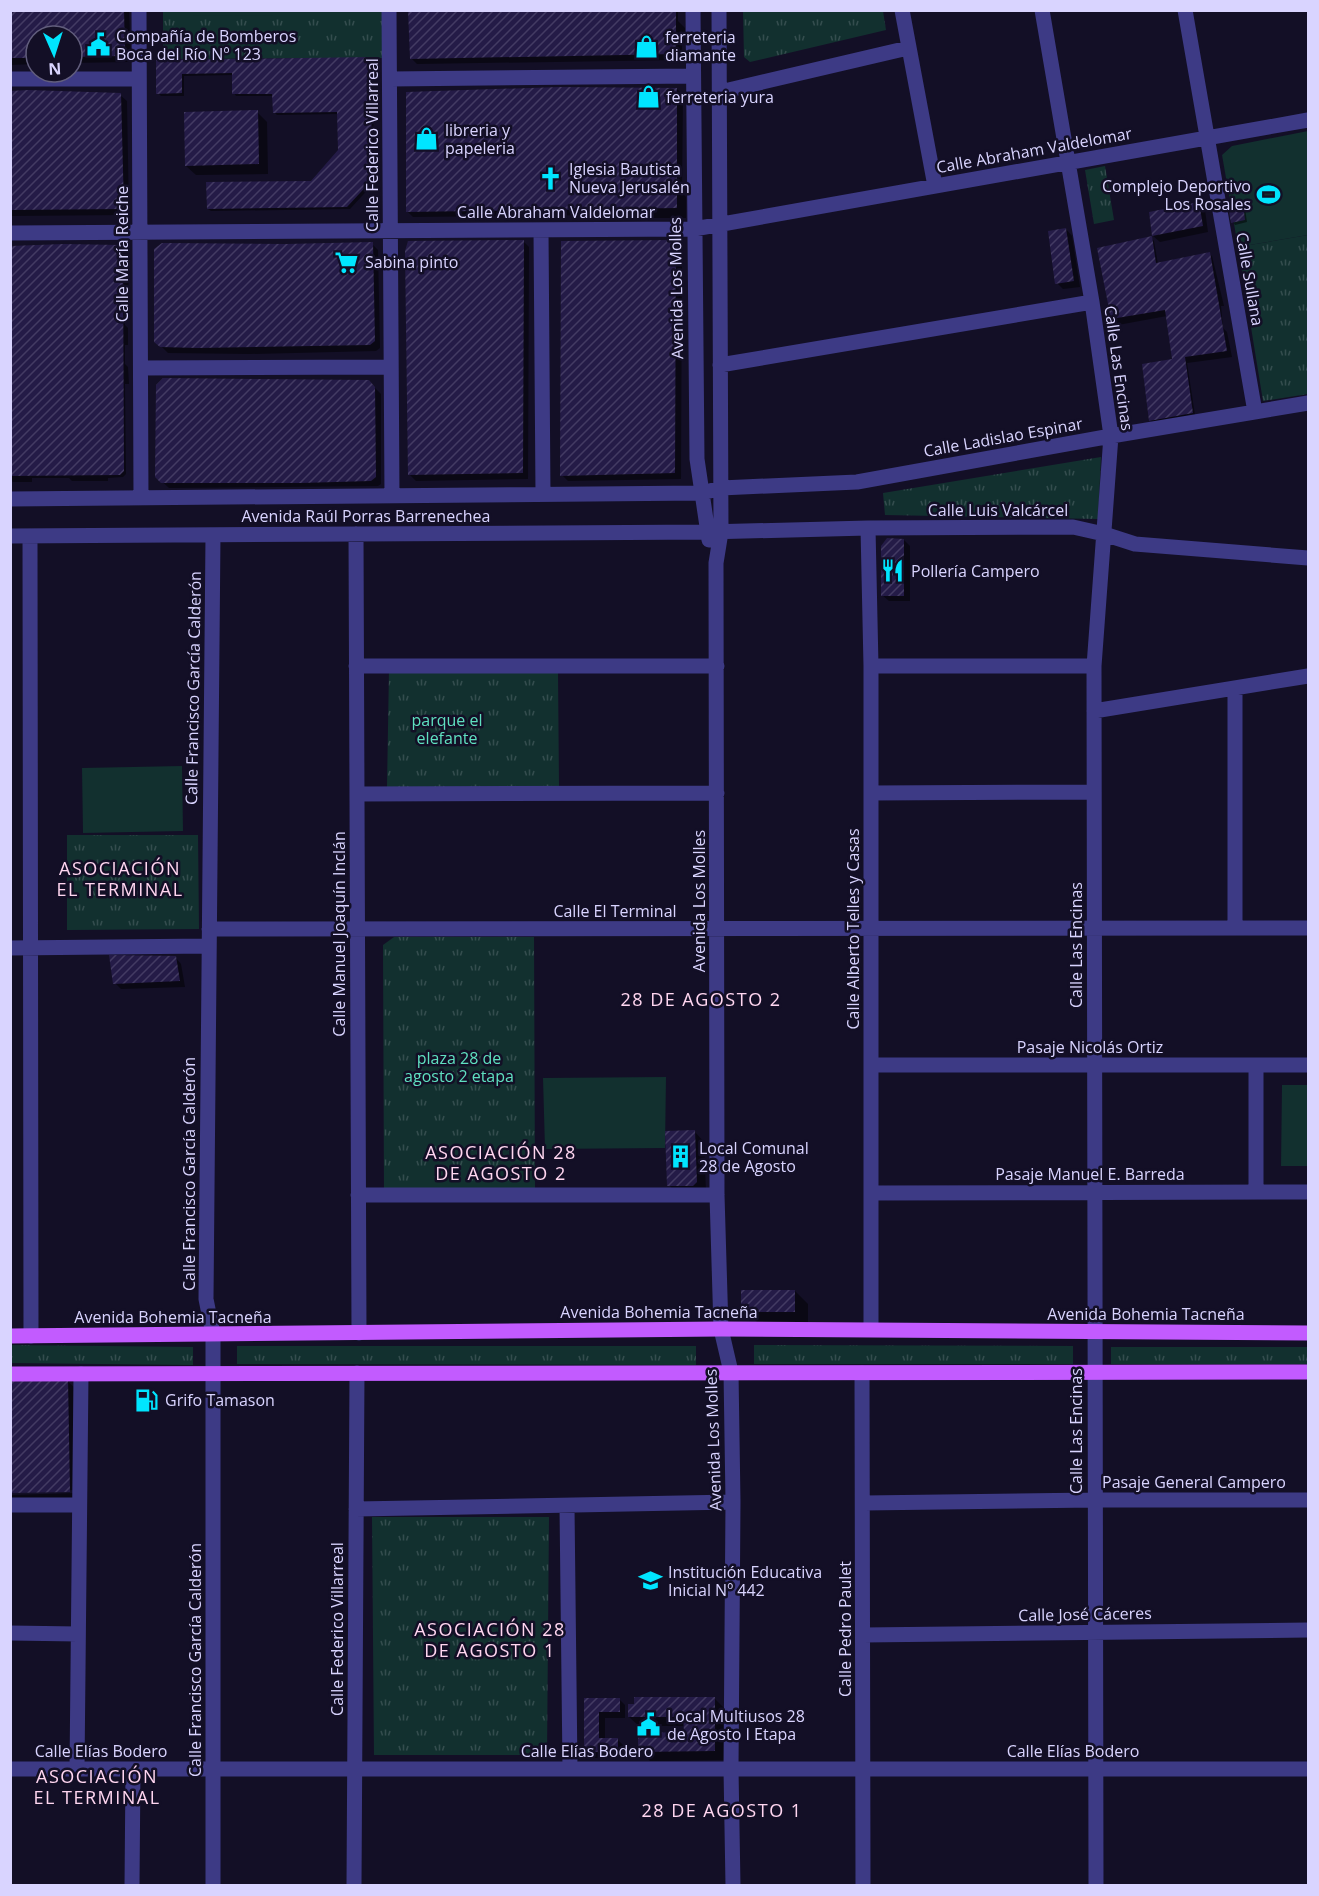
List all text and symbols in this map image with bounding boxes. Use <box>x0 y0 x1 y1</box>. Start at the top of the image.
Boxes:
north arrow <box>24 24 84 84</box>
place label: Compañía de Bomberos Boca del Río Nº 123 <box>116 25 296 65</box>
place label: ferreteria diamante <box>665 26 736 66</box>
public building icon: Compañía de Bomberos Boca del Río Nº 123 <box>85 32 111 58</box>
shop icon: ferreteria diamante <box>634 33 660 59</box>
text: N <box>48 58 62 80</box>
street label: Calle Federico Villarreal <box>361 58 383 232</box>
shop icon: ferreteria yura <box>635 84 661 110</box>
place label: ferreteria yura <box>666 86 774 108</box>
place label: libreria y papeleria <box>445 119 515 159</box>
street label: Calle Abraham Valdelomar <box>934 122 1134 178</box>
shop icon: libreria y papeleria <box>414 126 440 152</box>
place label: Iglesia Bautista Nueva Jerusalén <box>569 158 690 198</box>
church icon: Iglesia Bautista Nueva Jerusalén <box>538 165 564 191</box>
place label: Complejo Deportivo Los Rosales <box>1102 175 1251 215</box>
sports icon: Complejo Deportivo Los Rosales <box>1256 182 1282 208</box>
street label: Calle María Reiche <box>111 186 133 322</box>
street label: Calle Abraham Valdelomar <box>457 201 656 223</box>
street label: Avenida Los Molles <box>664 217 688 359</box>
street label: Calle Sullana <box>1231 231 1269 327</box>
supermarket icon: Sabina pinto <box>334 249 360 275</box>
place label: Sabina pinto <box>365 251 458 273</box>
street label: Calle Las Encinas <box>1099 304 1139 432</box>
street label: Calle Ladislao Espinar <box>922 412 1085 462</box>
street label: Calle Luis Valcárcel <box>928 499 1068 521</box>
street label: Avenida Raúl Porras Barrenechea <box>242 505 491 527</box>
restaurant icon: Pollería Campero <box>880 558 906 584</box>
place label: Pollería Campero <box>911 560 1040 582</box>
street label: Calle Francisco García Calderón <box>180 571 206 805</box>
park label: parque el elefante <box>412 709 482 749</box>
street label: Calle Alberto Telles y Casas <box>842 828 864 1030</box>
street label: Avenida Los Molles <box>688 830 710 972</box>
street label: Calle Manuel Joaquín Inclán <box>328 831 350 1037</box>
district label: ASOCIACIÓN EL TERMINAL <box>56 856 184 901</box>
street label: Calle Las Encinas <box>1065 882 1087 1008</box>
street label: Calle El Terminal <box>553 900 677 922</box>
district label: 28 DE AGOSTO 2 <box>620 987 782 1011</box>
street label: Pasaje Nicolás Ortiz <box>1017 1036 1163 1058</box>
park label: plaza 28 de agosto 2 etapa <box>404 1047 514 1087</box>
street label: Calle Francisco García Calderón <box>178 1057 200 1291</box>
place label: Local Comunal 28 de Agosto <box>699 1137 809 1177</box>
district label: ASOCIACIÓN 28 DE AGOSTO 2 <box>425 1140 577 1185</box>
building icon: Local Comunal 28 de Agosto <box>668 1144 694 1170</box>
street label: Pasaje Manuel E. Barreda <box>995 1163 1185 1185</box>
street label: Avenida Bohemia Tacneña <box>560 1301 758 1323</box>
street label: Avenida Bohemia Tacneña <box>1047 1303 1245 1325</box>
street label: Avenida Bohemia Tacneña <box>74 1306 272 1328</box>
street label: Calle Las Encinas <box>1065 1368 1087 1494</box>
street label: Avenida Los Molles <box>700 1369 726 1511</box>
fuel station icon: Grifo Tamason <box>134 1387 160 1413</box>
place label: Grifo Tamason <box>165 1389 275 1411</box>
street label: Pasaje General Campero <box>1102 1471 1286 1493</box>
street label: Calle Federico Villarreal <box>326 1542 348 1716</box>
street label: Calle Francisco García Calderón <box>184 1543 206 1777</box>
place label: Institución Educativa Inicial Nº 442 <box>668 1561 822 1601</box>
street label: Calle Pedro Paulet <box>834 1561 856 1697</box>
school or university icon: Institución Educativa Inicial Nº 442 <box>637 1568 663 1594</box>
street label: Calle José Cáceres <box>1018 1602 1152 1626</box>
district label: ASOCIACIÓN 28 DE AGOSTO 1 <box>414 1617 566 1662</box>
place label: Local Multiusos 28 de Agosto I Etapa <box>667 1705 805 1745</box>
public building icon: Local Multiusos 28 de Agosto I Etapa <box>636 1712 662 1738</box>
street label: Calle Elías Bodero <box>35 1740 167 1762</box>
street label: Calle Elías Bodero <box>521 1740 653 1762</box>
street label: Calle Elías Bodero <box>1007 1740 1139 1762</box>
district label: ASOCIACIÓN EL TERMINAL <box>33 1764 161 1809</box>
district label: 28 DE AGOSTO 1 <box>641 1798 803 1822</box>

